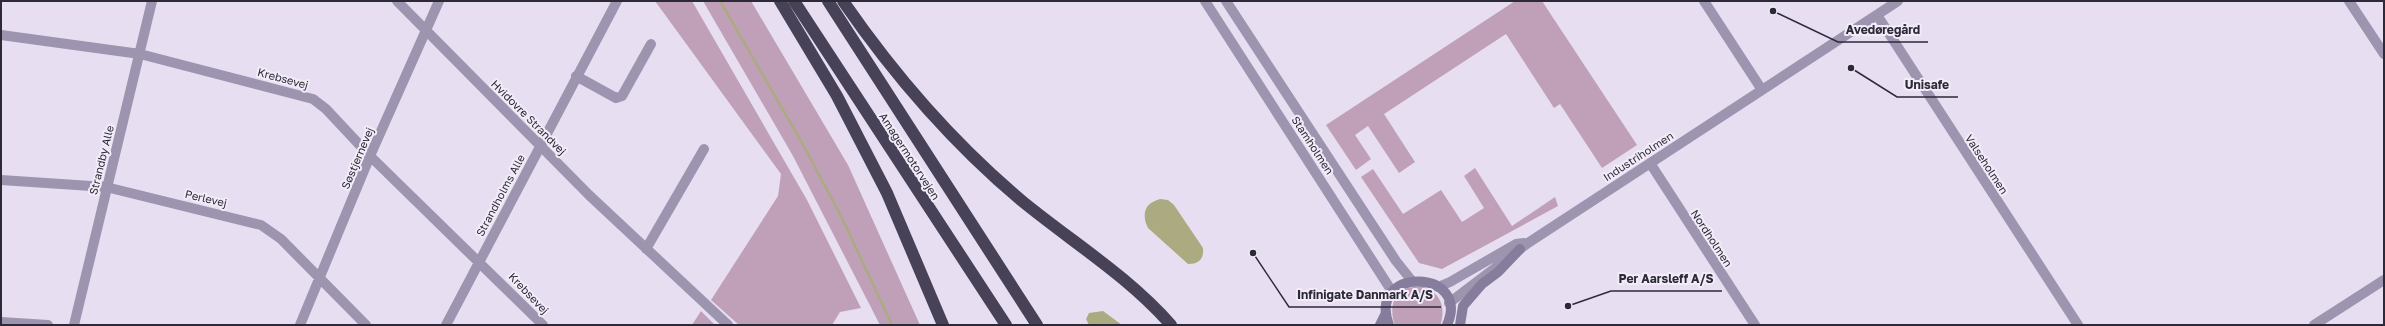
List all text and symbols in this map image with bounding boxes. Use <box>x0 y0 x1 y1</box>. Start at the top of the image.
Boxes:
callout: Avedøregård <box>1838 18 1928 42</box>
text: Avedøregård <box>1846 22 1920 37</box>
street label: Krebsevej <box>256 65 310 91</box>
callout: Unisafe <box>1897 73 1958 97</box>
street label: Hvidovre Strandvej <box>489 77 569 157</box>
text: Unisafe <box>1905 77 1949 92</box>
street label: Amagermotorvejen <box>877 110 943 202</box>
street label: Stamholmen <box>1289 113 1337 177</box>
street label: Strandby Alle <box>86 124 116 196</box>
street label: Søstjernevej <box>338 125 376 191</box>
street label: Industriholmen <box>1601 129 1675 183</box>
street label: Valseholmen <box>1963 132 2011 196</box>
street label: Strandholms Alle <box>473 152 527 238</box>
street label: Perlevej <box>184 187 228 209</box>
street label: Nordholmen <box>1689 207 1735 269</box>
callout: Per Aarsleff A/S <box>1611 267 1722 291</box>
street label: Krebsevej <box>506 270 552 316</box>
text: Per Aarsleff A/S <box>1619 271 1713 286</box>
callout: Infinigate Danmark A/S <box>1289 283 1441 307</box>
text: Infinigate Danmark A/S <box>1297 287 1433 302</box>

